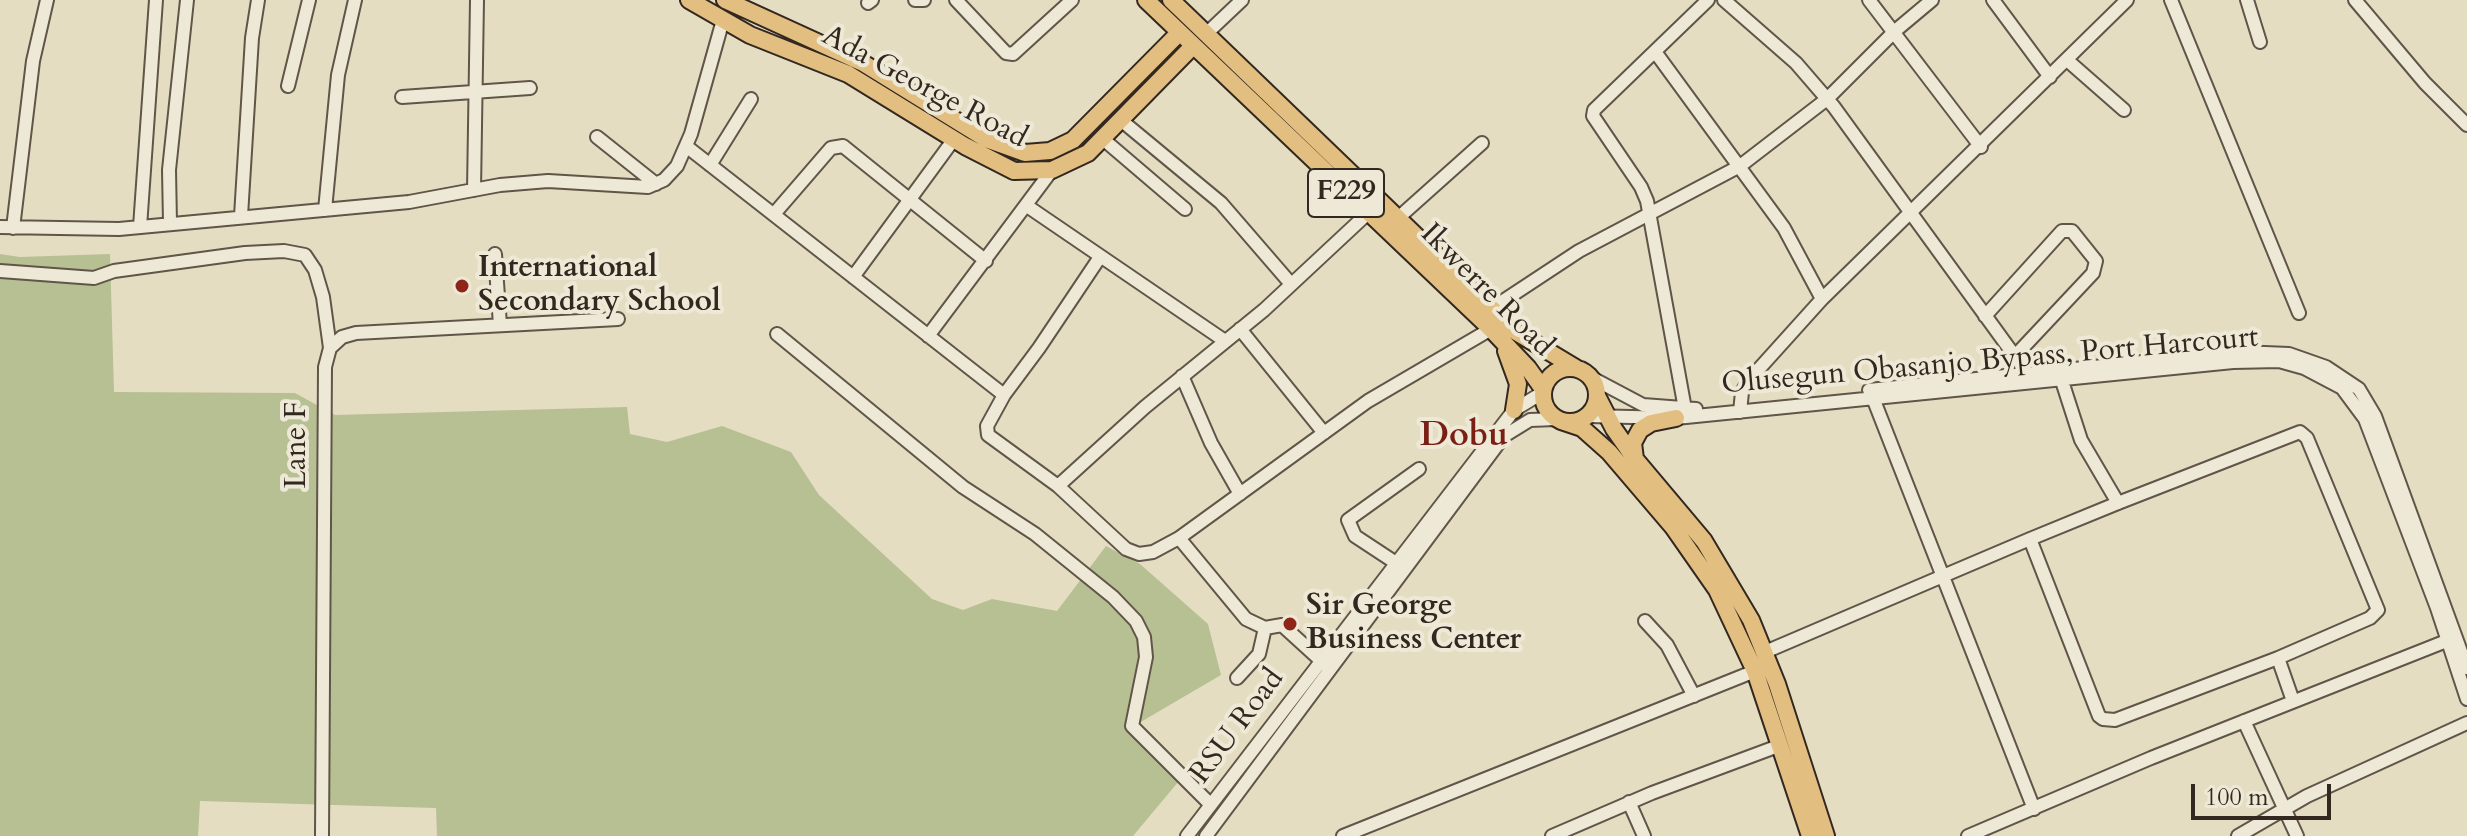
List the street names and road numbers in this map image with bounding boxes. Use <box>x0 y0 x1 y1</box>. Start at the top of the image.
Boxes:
street label: Ada George Road <box>815 19 1033 157</box>
road number: F229 <box>1308 169 1384 217</box>
street label: Ikwerre Road <box>1412 217 1560 365</box>
street label: Olusegun Obasanjo Bypass, Port Harcourt <box>1720 321 2260 403</box>
street label: Lane F <box>280 402 316 488</box>
street label: RSU Road <box>1183 663 1293 791</box>

